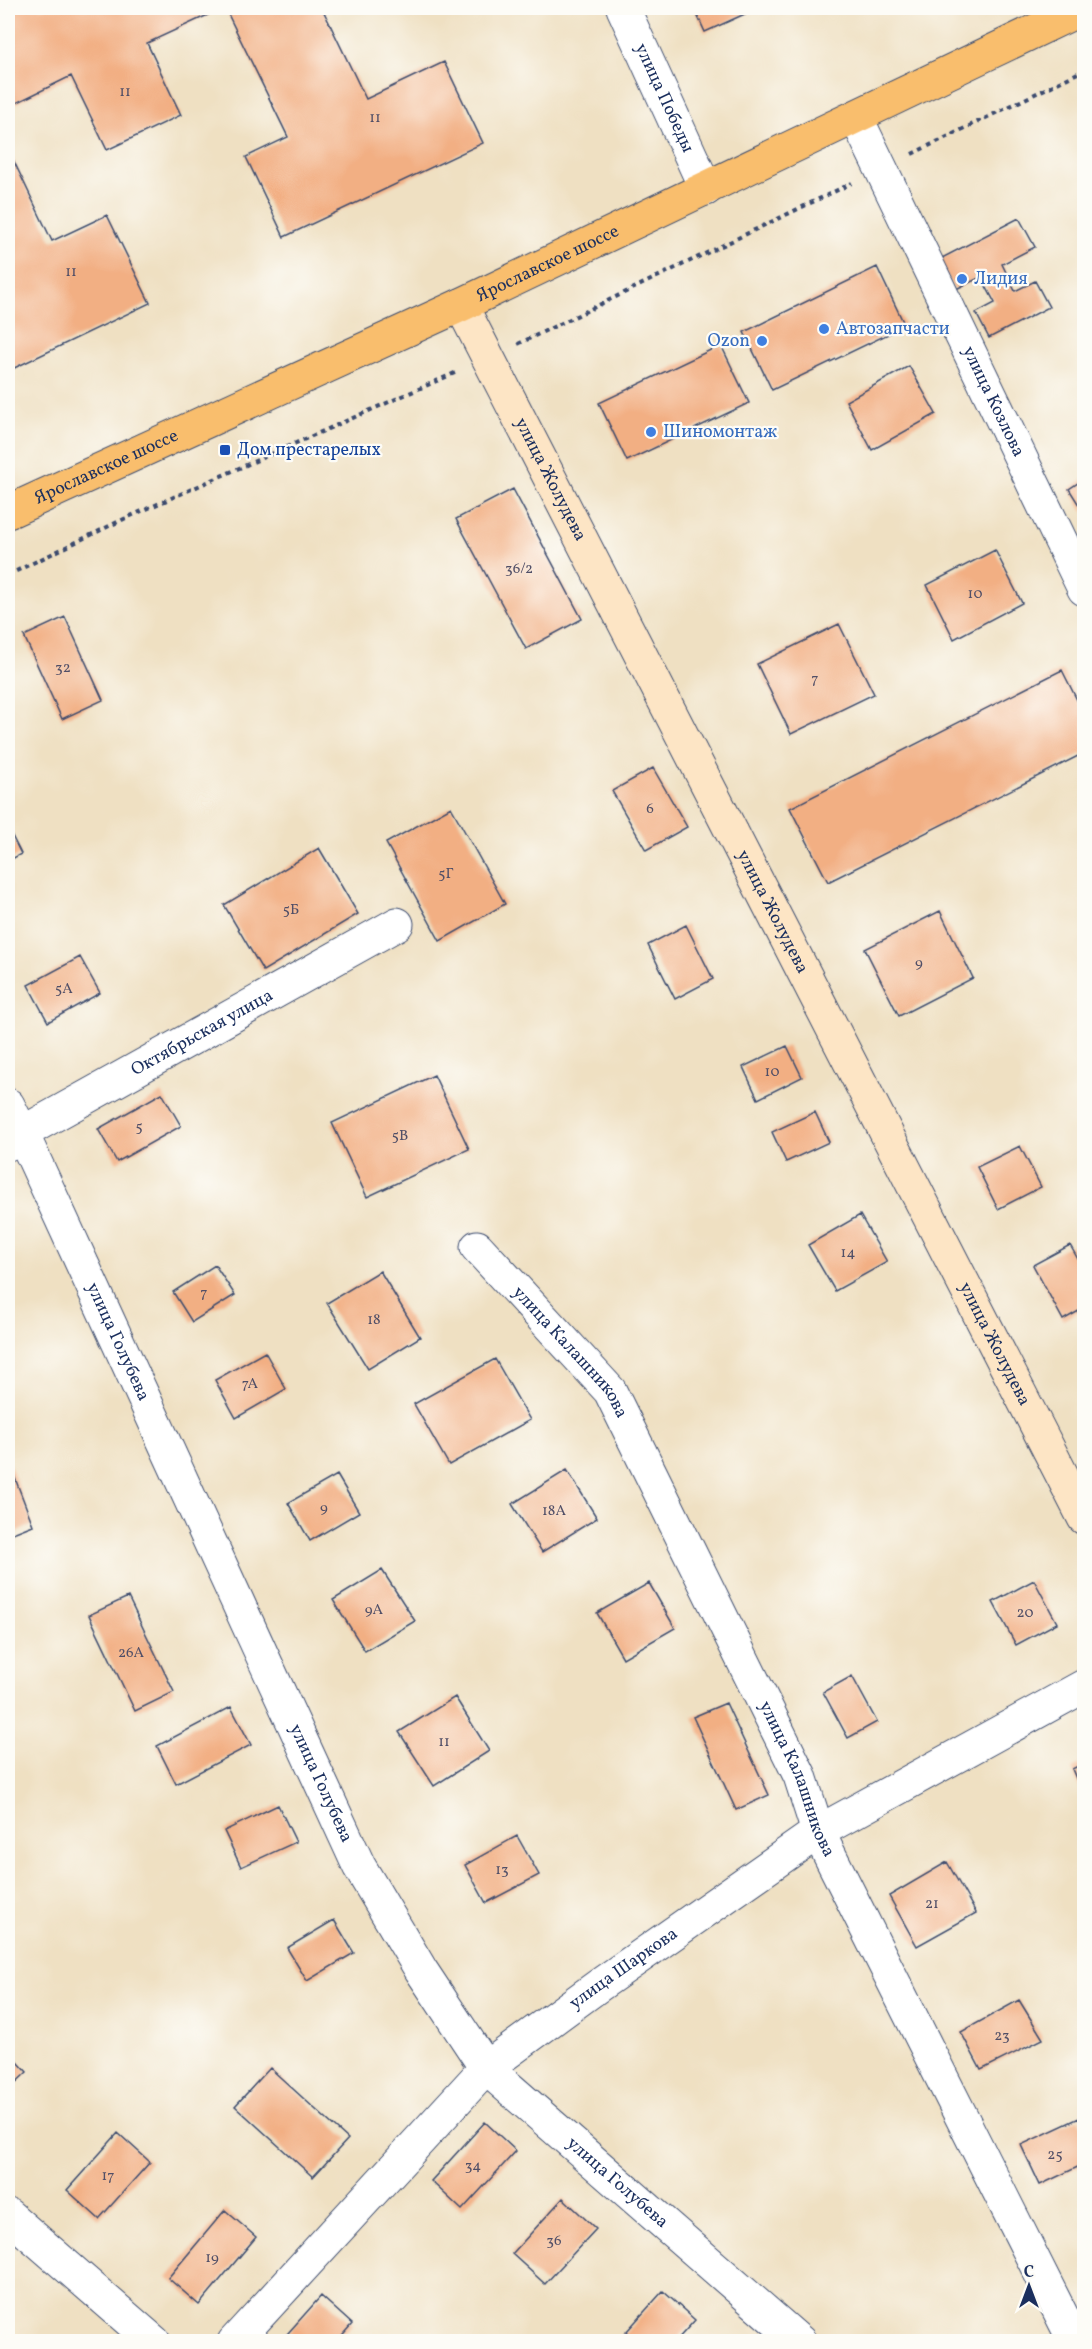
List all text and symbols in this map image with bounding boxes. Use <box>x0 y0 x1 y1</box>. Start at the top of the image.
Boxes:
street label: улица Победы <box>628 39 700 157</box>
house number: 11 <box>119 82 131 103</box>
house number: 11 <box>369 108 381 129</box>
street label: Ярославское шоссе <box>472 219 623 309</box>
house number: 11 <box>65 262 77 283</box>
place label: Лидия <box>974 267 1028 292</box>
marker: Лидия <box>955 272 969 286</box>
place label: Автозапчасти <box>836 317 950 342</box>
marker: Автозапчасти <box>817 322 831 336</box>
place label: Ozon <box>708 329 750 354</box>
marker: Ozon <box>755 334 769 348</box>
street label: улица Козлова <box>956 342 1031 461</box>
street label: улица Жолудева <box>508 413 593 545</box>
place label: Шиномонтаж <box>663 420 777 445</box>
street label: Ярославское шоссе <box>30 423 182 511</box>
marker: Шиномонтаж <box>644 425 658 439</box>
place label: Дом престарелых <box>237 438 381 463</box>
marker: Дом престарелых <box>218 443 232 457</box>
house number: 36/2 <box>505 559 533 580</box>
house number: 10 <box>968 584 982 605</box>
house number: 32 <box>55 658 71 679</box>
house number: 7 <box>811 669 819 690</box>
house number: 6 <box>646 799 654 820</box>
street label: улица Жолудева <box>730 846 815 978</box>
house number: 5Г <box>438 864 454 885</box>
house number: 5Б <box>283 900 299 921</box>
house number: 9 <box>915 953 923 974</box>
house number: 5А <box>55 979 73 1000</box>
street label: Октябрьская улица <box>127 983 278 1082</box>
house number: 10 <box>765 1062 779 1083</box>
house number: 5 <box>135 1117 143 1138</box>
house number: 5В <box>392 1126 408 1147</box>
house number: 14 <box>841 1243 855 1264</box>
street label: улица Голубева <box>80 1278 156 1405</box>
street label: улица Жолудева <box>952 1278 1037 1410</box>
street label: улица Калашникова <box>507 1281 634 1422</box>
house number: 7 <box>200 1283 208 1304</box>
house number: 18 <box>367 1310 381 1331</box>
house number: 7А <box>242 1374 259 1395</box>
house number: 9 <box>320 1498 328 1519</box>
house number: 18А <box>542 1501 566 1522</box>
house number: 9А <box>365 1600 384 1621</box>
house number: 20 <box>1017 1603 1033 1624</box>
house number: 26А <box>118 1643 145 1664</box>
street label: улица Калашникова <box>752 1697 841 1861</box>
street label: улица Голубева <box>283 1720 359 1847</box>
house number: 11 <box>438 1732 450 1753</box>
house number: 13 <box>495 1860 509 1881</box>
house number: 21 <box>925 1894 939 1915</box>
street label: улица Шаркова <box>564 1921 683 2016</box>
house number: 23 <box>994 2026 1010 2047</box>
street label: улица Голубева <box>561 2131 674 2234</box>
house number: 25 <box>1047 2145 1063 2166</box>
house number: 34 <box>465 2156 481 2177</box>
house number: 17 <box>101 2166 115 2187</box>
house number: 36 <box>546 2231 562 2252</box>
house number: 19 <box>205 2248 219 2269</box>
north arrow <box>999 2256 1059 2316</box>
text: С <box>1024 2262 1034 2284</box>

